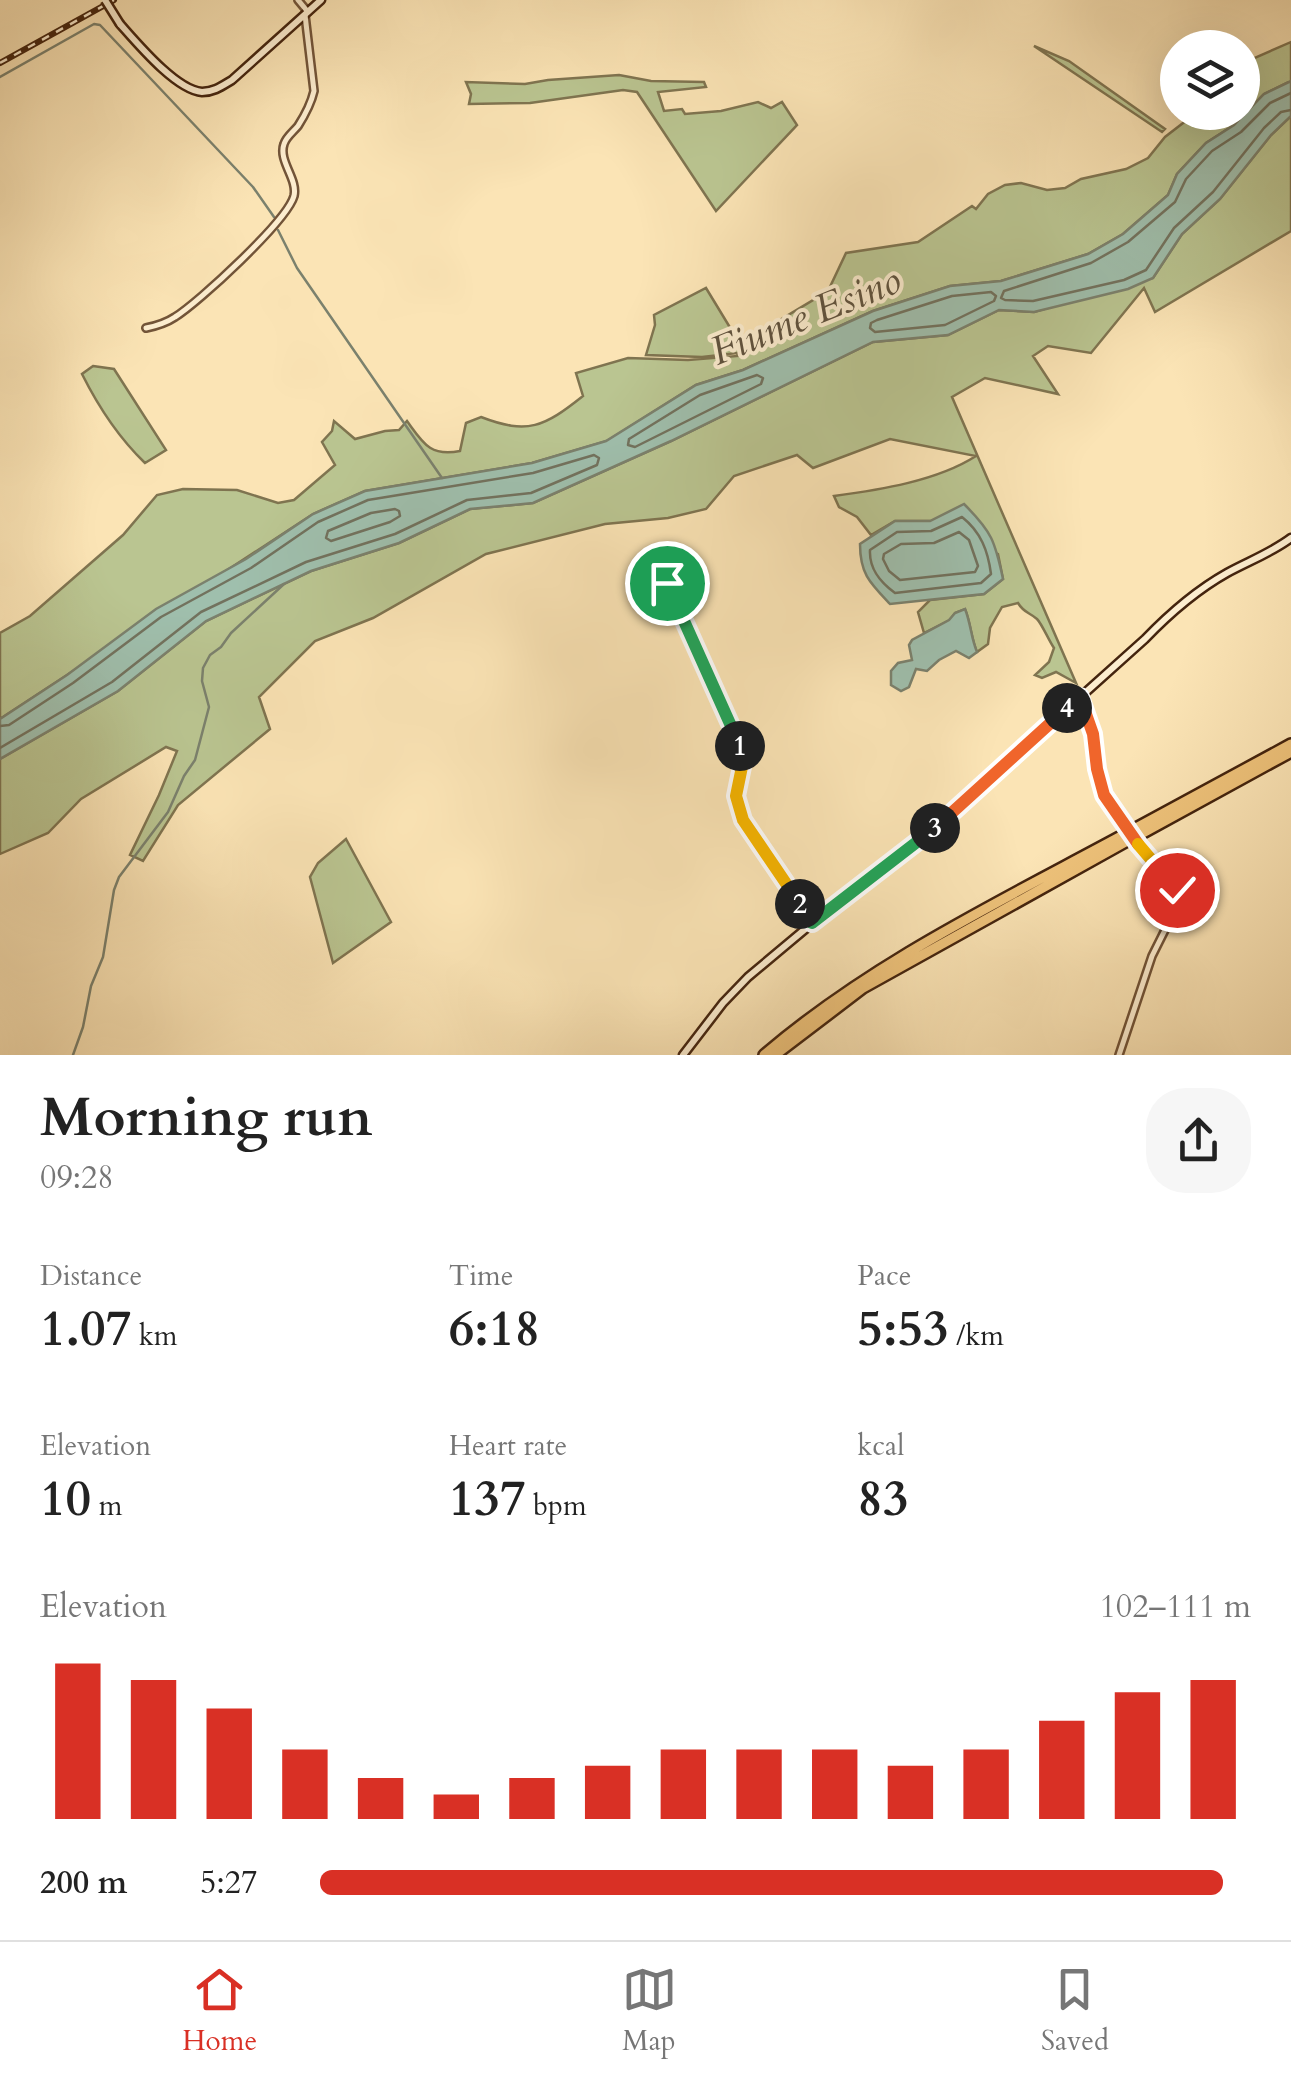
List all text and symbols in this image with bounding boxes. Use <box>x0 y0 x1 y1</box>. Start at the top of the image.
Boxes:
map controls <box>1160 30 1260 130</box>
button: layers <box>1160 30 1260 130</box>
water label: Fiume Esino <box>703 253 909 379</box>
pin <box>625 541 710 626</box>
icon: arrive <box>640 556 695 611</box>
pin: 4 <box>1042 683 1092 733</box>
text: 4 <box>1060 689 1074 727</box>
pin: 1 <box>715 721 765 771</box>
text: 1 <box>733 727 747 765</box>
pin: 3 <box>910 803 960 853</box>
text: 3 <box>928 809 942 847</box>
pin <box>1135 848 1220 933</box>
icon: check <box>1150 863 1205 918</box>
pin: 2 <box>775 879 825 929</box>
text: 2 <box>793 885 807 923</box>
text: Morning run <box>40 1081 373 1155</box>
button: share <box>1146 1088 1251 1193</box>
text: 09:28 <box>40 1156 114 1200</box>
text: Distance <box>40 1257 142 1295</box>
text: Time <box>449 1257 513 1295</box>
text: Pace <box>857 1257 911 1295</box>
text: 1.07 <box>40 1295 131 1363</box>
text: 6:18 <box>449 1295 540 1363</box>
text: 5:53 <box>857 1295 949 1363</box>
text: km <box>131 1317 178 1355</box>
text: /km <box>949 1317 1004 1355</box>
text: Elevation <box>40 1427 151 1465</box>
text: Heart rate <box>449 1427 567 1465</box>
text: kcal <box>857 1427 904 1465</box>
text: 10 <box>40 1465 91 1533</box>
text: 137 <box>449 1465 526 1533</box>
text: 83 <box>857 1465 909 1533</box>
text: m <box>91 1487 122 1525</box>
text: bpm <box>526 1487 587 1525</box>
text: Elevation <box>40 1585 167 1629</box>
text: 102–111 m <box>1099 1585 1251 1629</box>
text: 200 m <box>40 1861 127 1905</box>
text: 5:27 <box>200 1861 257 1905</box>
tab: Home <box>182 1962 257 2060</box>
tab: Map <box>622 1962 677 2060</box>
tab: Saved <box>1041 1962 1109 2060</box>

